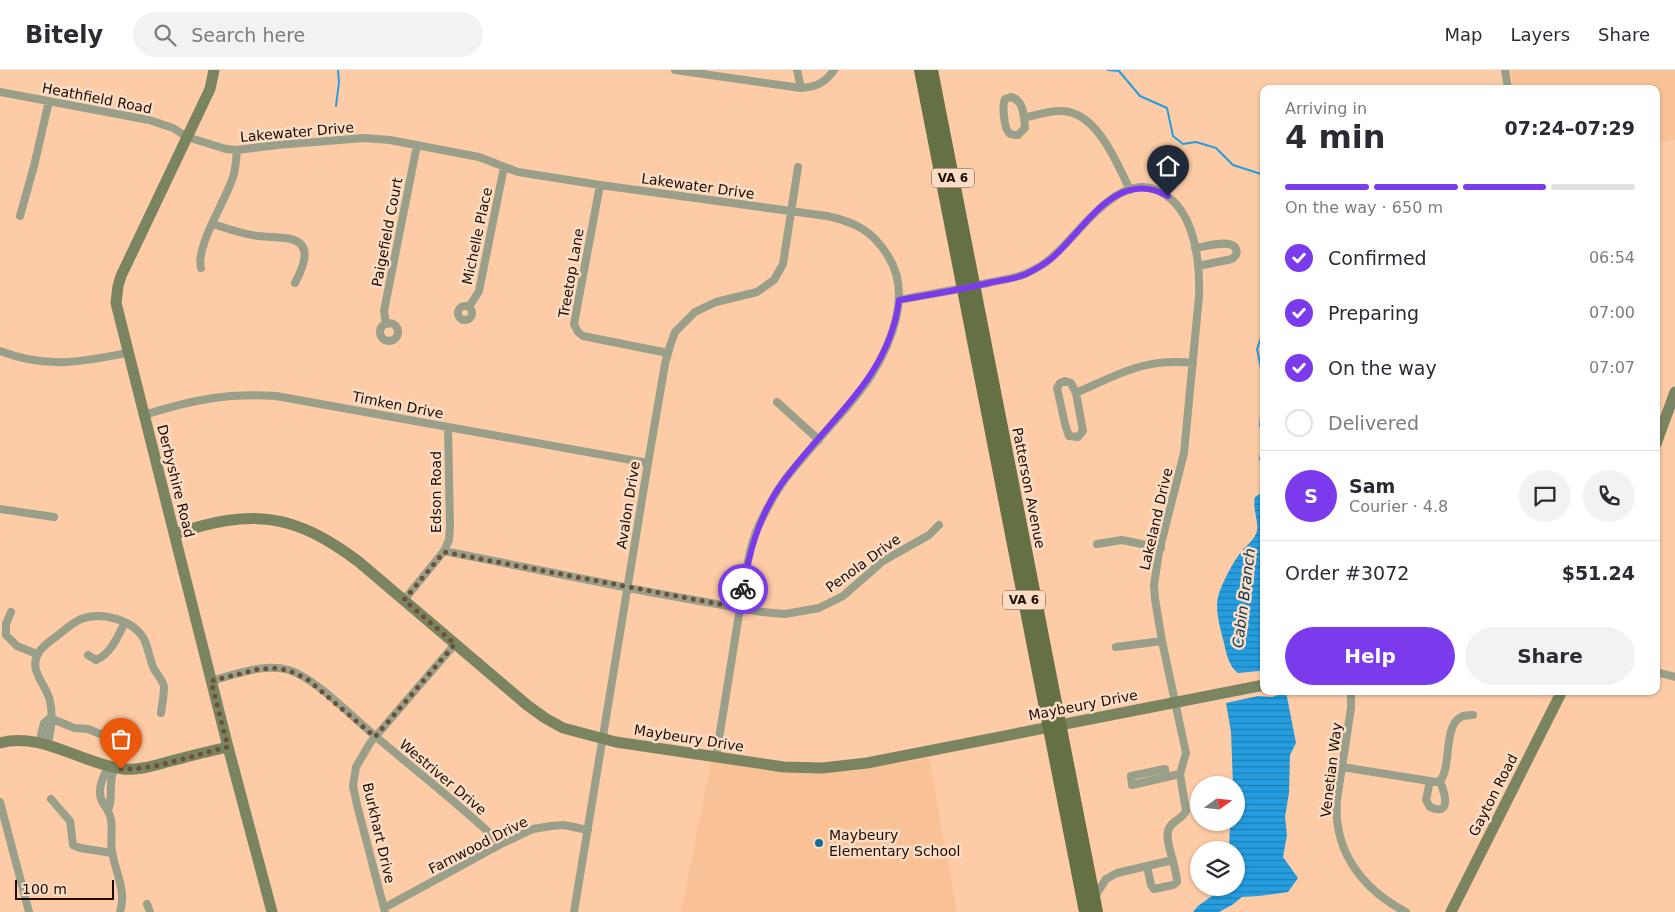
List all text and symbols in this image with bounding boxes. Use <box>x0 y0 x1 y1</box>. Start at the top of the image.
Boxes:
search box <box>133 12 483 57</box>
text: Bitely <box>25 21 103 49</box>
icon: search <box>151 21 179 49</box>
text: Search here <box>191 24 305 46</box>
text: Map <box>1444 24 1482 45</box>
text: Layers <box>1510 24 1570 45</box>
text: Share <box>1598 24 1650 45</box>
street label: Heathfield Road <box>41 79 153 117</box>
text: Arriving in <box>1285 99 1367 118</box>
text: 07:24–07:29 <box>1505 117 1635 139</box>
text: 4 min <box>1285 118 1386 156</box>
street label: Lakewater Drive <box>239 119 355 145</box>
pin <box>1147 145 1189 196</box>
icon: home <box>1154 152 1182 180</box>
road number: VA 6 <box>932 169 974 188</box>
street label: Lakewater Drive <box>640 170 756 202</box>
street label: Paigefield Court <box>369 176 406 288</box>
street label: Michelle Place <box>459 186 495 286</box>
text: On the way · 650 m <box>1285 198 1443 217</box>
street label: Treetop Lane <box>555 227 587 320</box>
icon: check <box>1285 244 1313 272</box>
text: Confirmed <box>1328 247 1427 269</box>
text: 06:54 <box>1589 248 1635 267</box>
icon: check <box>1285 299 1313 327</box>
text: Preparing <box>1328 302 1419 324</box>
text: 07:00 <box>1589 303 1635 322</box>
icon: check <box>1285 354 1313 382</box>
text: On the way <box>1328 357 1437 379</box>
text: 07:07 <box>1589 358 1635 377</box>
street label: Timken Drive <box>350 388 445 422</box>
text: Delivered <box>1328 412 1419 434</box>
street label: Derbyshire Road <box>154 423 198 539</box>
street label: Patterson Avenue <box>1009 426 1049 550</box>
street label: Edson Road <box>428 451 444 533</box>
street label: Avalon Drive <box>613 460 643 550</box>
street label: Lakeland Drive <box>1136 466 1176 572</box>
button: chat <box>1519 470 1571 522</box>
button: phone <box>1583 470 1635 522</box>
text: Sam <box>1349 475 1395 497</box>
text: S <box>1304 485 1318 507</box>
text: Courier · 4.8 <box>1349 497 1448 516</box>
street label: Penola Drive <box>823 531 903 595</box>
water label: Cabin Branch <box>1229 547 1259 649</box>
text: Order #3072 <box>1285 562 1409 584</box>
text: $51.24 <box>1562 562 1635 584</box>
courier <box>718 564 768 614</box>
icon: bike <box>729 575 757 603</box>
road number: VA 6 <box>1003 590 1045 610</box>
button: Help <box>1285 627 1455 685</box>
button: Share <box>1465 627 1635 685</box>
street label: Maybeury Drive <box>1027 687 1139 723</box>
pin <box>100 718 142 769</box>
street label: Maybeury Drive <box>633 721 745 755</box>
street label: Venetian Way <box>1317 722 1345 818</box>
icon: bag <box>107 725 135 753</box>
street label: Westriver Drive <box>396 736 490 818</box>
street label: Gayton Road <box>1465 751 1521 839</box>
north arrow <box>1190 776 1245 831</box>
map controls <box>1190 776 1245 896</box>
street label: Burkhart Drive <box>360 781 398 885</box>
street label: Farnwood Drive <box>426 813 530 877</box>
place label: Maybeury Elementary School <box>829 827 961 859</box>
marker: Maybeury Elementary School <box>813 837 825 849</box>
button: layers <box>1190 841 1245 896</box>
scale bar <box>15 877 114 900</box>
text: 100 m <box>22 881 67 897</box>

